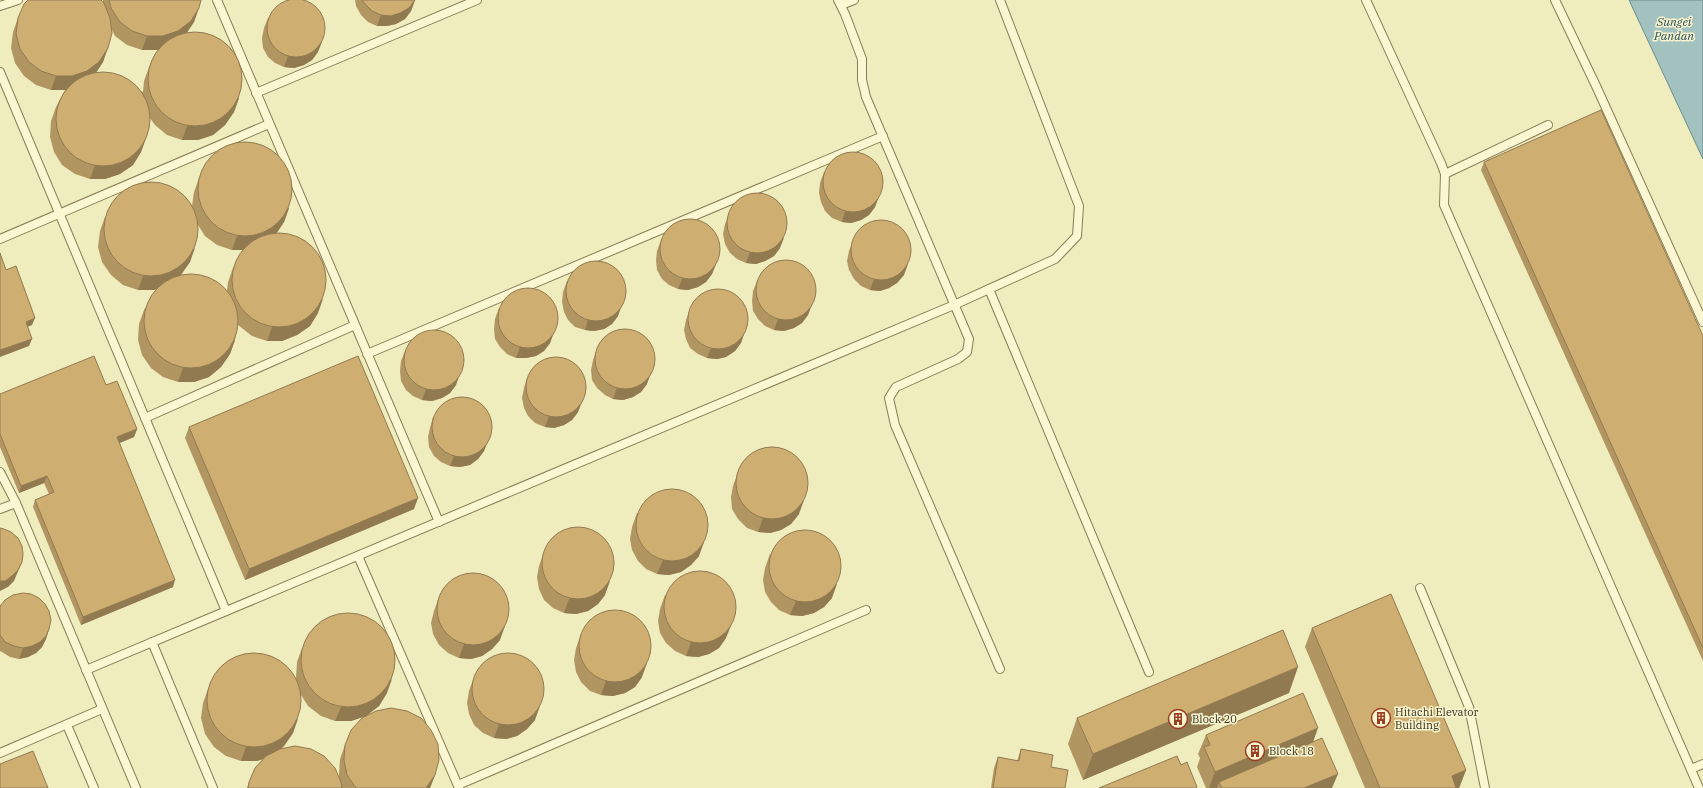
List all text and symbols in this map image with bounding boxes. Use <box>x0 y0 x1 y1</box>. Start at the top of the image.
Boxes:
water label: Sungei Pandan <box>1653 14 1694 43</box>
place label: Hitachi Elevator Building <box>1395 705 1479 732</box>
building icon: Hitachi Elevator Building <box>1370 707 1392 729</box>
building icon: Block 20 <box>1167 708 1189 730</box>
place label: Block 20 <box>1192 712 1237 726</box>
building icon: Block 18 <box>1244 740 1266 762</box>
place label: Block 18 <box>1269 744 1314 758</box>

